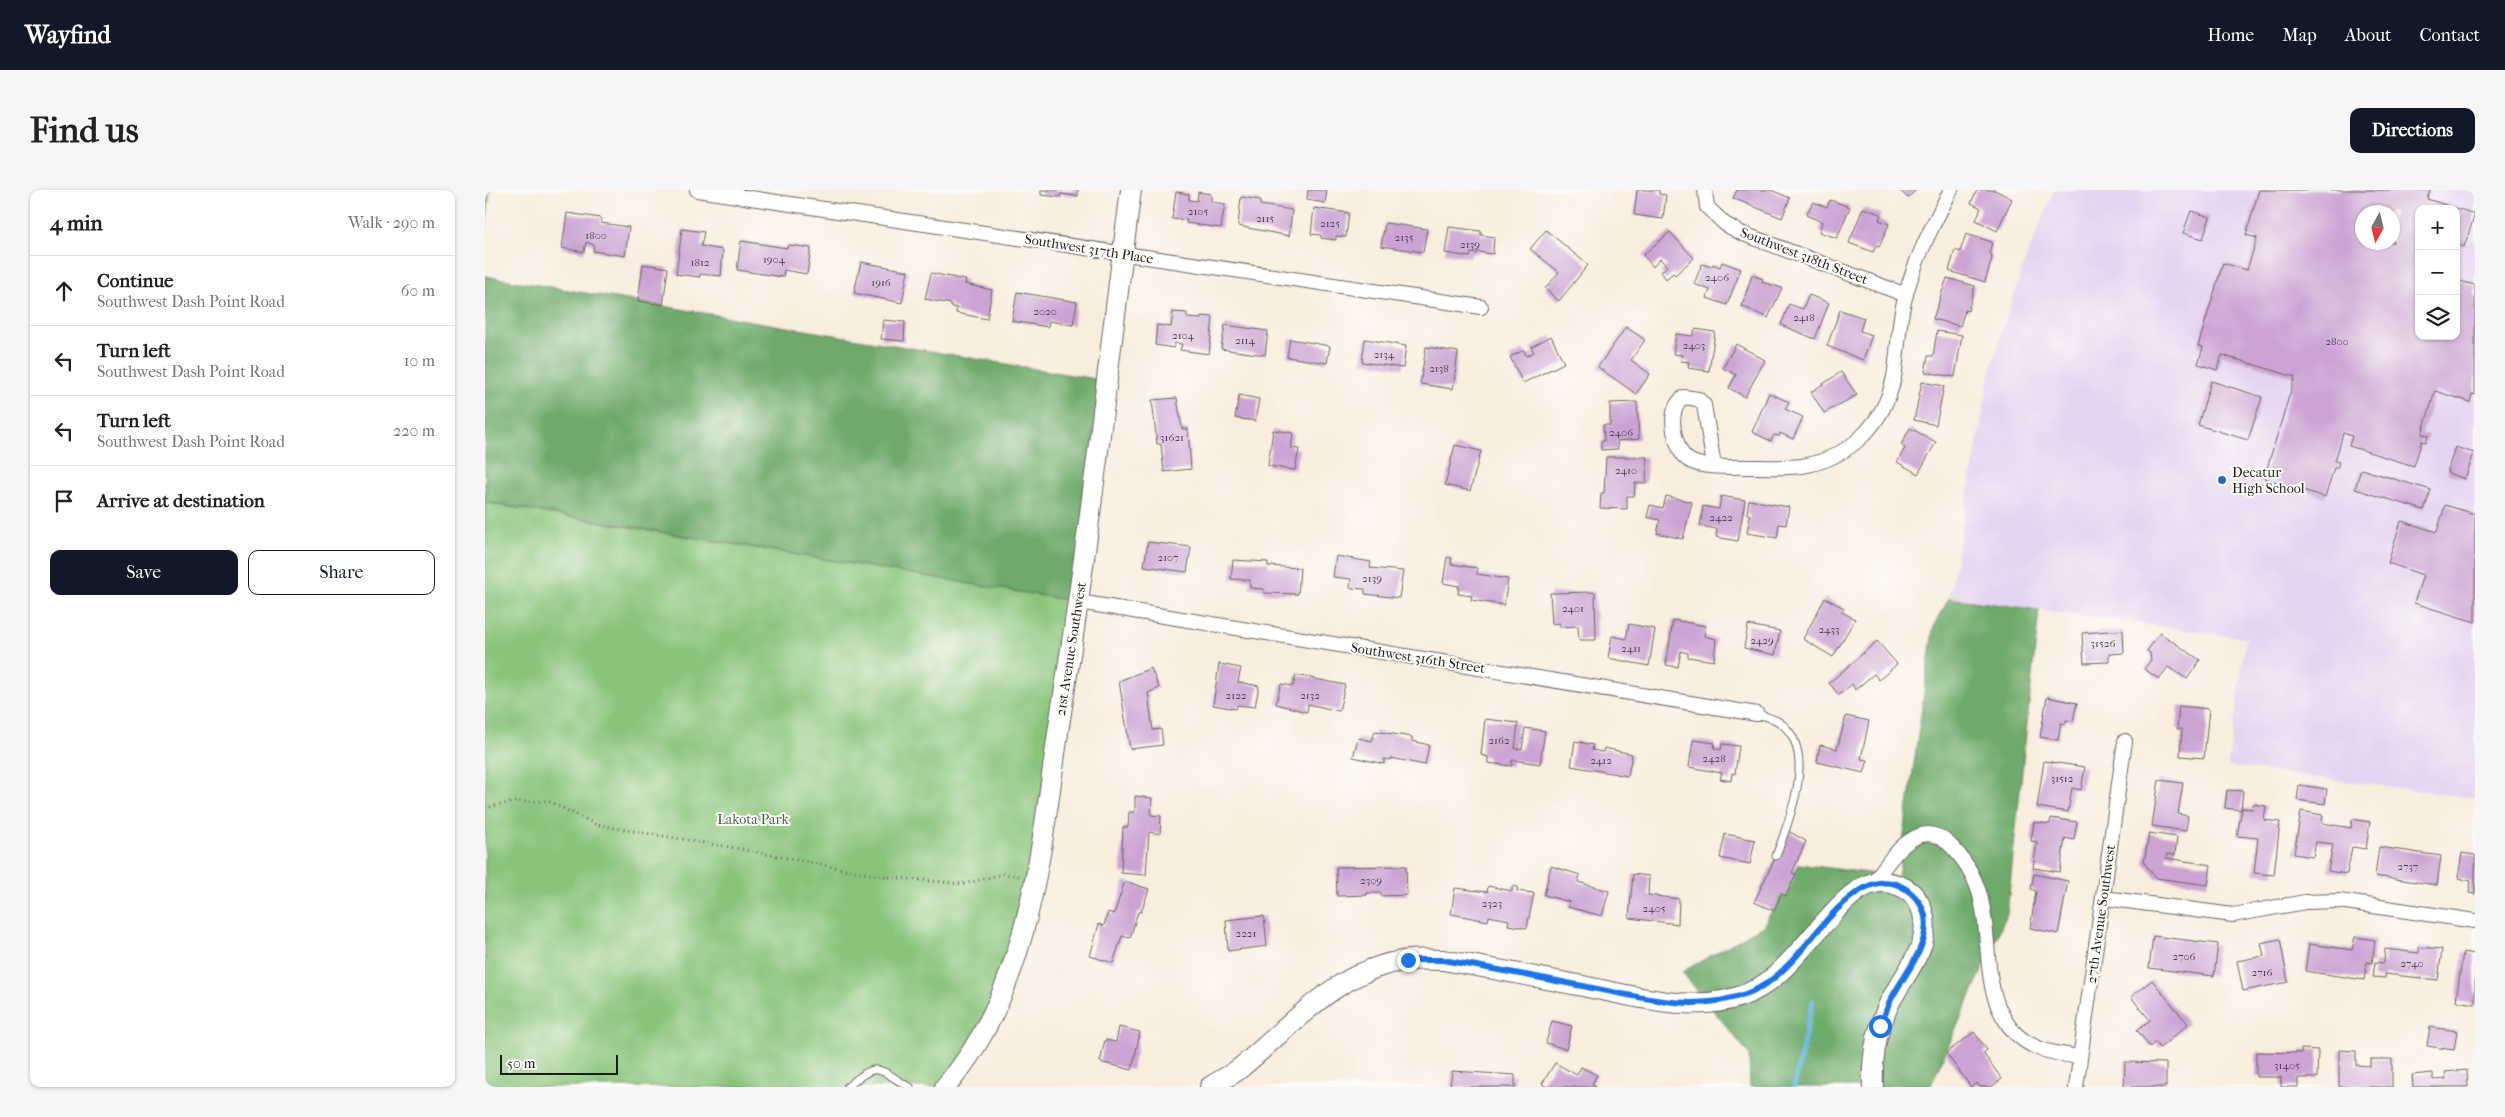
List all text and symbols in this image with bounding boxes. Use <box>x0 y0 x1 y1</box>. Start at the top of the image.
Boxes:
text: Wayfind <box>25 21 111 49</box>
text: Home <box>2207 25 2254 46</box>
text: Map <box>2282 25 2317 46</box>
text: About <box>2345 25 2391 46</box>
text: Contact <box>2419 25 2480 46</box>
button: Directions <box>2350 108 2475 153</box>
text: Find us <box>30 110 139 151</box>
house number: 2105 <box>1188 205 1208 218</box>
north arrow <box>2355 205 2400 250</box>
map controls <box>2415 205 2460 340</box>
button: + <box>2415 205 2460 250</box>
text: 4 min <box>50 211 103 235</box>
house number: 2115 <box>1256 212 1274 225</box>
text: Walk · 290 m <box>348 213 435 232</box>
house number: 2125 <box>1320 217 1340 230</box>
street label: Southwest 318th Street <box>1738 224 1870 288</box>
house number: 1800 <box>585 229 607 242</box>
street label: Southwest 317th Place <box>1023 230 1155 268</box>
house number: 2135 <box>1395 231 1414 244</box>
house number: 2139 <box>1460 238 1480 251</box>
button: − <box>2415 250 2460 295</box>
house number: 1904 <box>763 253 786 266</box>
house number: 1812 <box>690 256 710 269</box>
text: Continue <box>97 270 173 292</box>
house number: 2406 <box>1705 271 1729 284</box>
house number: 1916 <box>871 276 891 289</box>
icon: ahead <box>50 277 78 305</box>
text: 60 m <box>401 281 435 300</box>
text: Southwest Dash Point Road <box>97 292 285 311</box>
button: layers <box>2415 295 2460 340</box>
house number: 2020 <box>1033 305 1057 318</box>
house number: 2418 <box>1793 311 1815 324</box>
house number: 2104 <box>1172 329 1194 342</box>
house number: 2114 <box>1235 334 1256 347</box>
house number: 2800 <box>2325 335 2349 348</box>
house number: 2403 <box>1683 339 1705 352</box>
text: Turn left <box>97 340 171 362</box>
icon: left <box>50 347 78 375</box>
house number: 2134 <box>1374 348 1395 361</box>
text: 10 m <box>404 351 435 370</box>
text: Southwest Dash Point Road <box>97 362 285 381</box>
house number: 2138 <box>1429 362 1449 375</box>
text: Turn left <box>97 410 171 432</box>
icon: left <box>50 417 78 445</box>
text: 220 m <box>393 421 435 440</box>
house number: 2406 <box>1609 426 1633 439</box>
house number: 31621 <box>1160 431 1184 444</box>
text: Southwest Dash Point Road <box>97 432 285 451</box>
house number: 2410 <box>1615 464 1637 477</box>
place label: Decatur High School <box>2232 464 2305 497</box>
marker: Decatur High School <box>2216 474 2228 486</box>
icon: arrive <box>50 487 78 515</box>
text: Arrive at destination <box>97 490 265 512</box>
house number: 2422 <box>1709 511 1733 524</box>
button: Save <box>50 550 238 595</box>
button: Share <box>248 550 435 595</box>
house number: 2107 <box>1158 551 1178 564</box>
house number: 2139 <box>1362 572 1382 585</box>
street label: 21st Avenue Southwest <box>1052 581 1090 717</box>
house number: 2401 <box>1562 602 1584 615</box>
house number: 2433 <box>1818 623 1840 636</box>
house number: 2429 <box>1750 634 1774 647</box>
house number: 31526 <box>2091 637 2115 650</box>
street label: Southwest 316th Street <box>1350 639 1486 677</box>
house number: 2411 <box>1621 642 1641 655</box>
house number: 2122 <box>1226 689 1247 702</box>
house number: 2132 <box>1300 689 1320 702</box>
house number: 2162 <box>1488 734 1510 747</box>
house number: 2428 <box>1702 752 1726 765</box>
house number: 2412 <box>1590 754 1612 767</box>
house number: 31512 <box>2051 772 2074 785</box>
park label: Lakota Park <box>717 811 789 828</box>
street label: 27th Avenue Southwest <box>2083 844 2119 984</box>
house number: 2737 <box>2398 860 2418 873</box>
house number: 2309 <box>1360 874 1382 887</box>
house number: 2323 <box>1482 897 1502 910</box>
house number: 2405 <box>1643 902 1666 915</box>
house number: 2221 <box>1236 927 1257 940</box>
route end <box>1397 949 1420 972</box>
house number: 2706 <box>2173 950 2196 963</box>
house number: 2740 <box>2400 957 2424 970</box>
house number: 2716 <box>2252 966 2272 979</box>
route start <box>1869 1015 1892 1038</box>
scale bar <box>500 1052 617 1075</box>
text: 50 m <box>507 1055 535 1072</box>
house number: 31405 <box>2274 1059 2300 1072</box>

